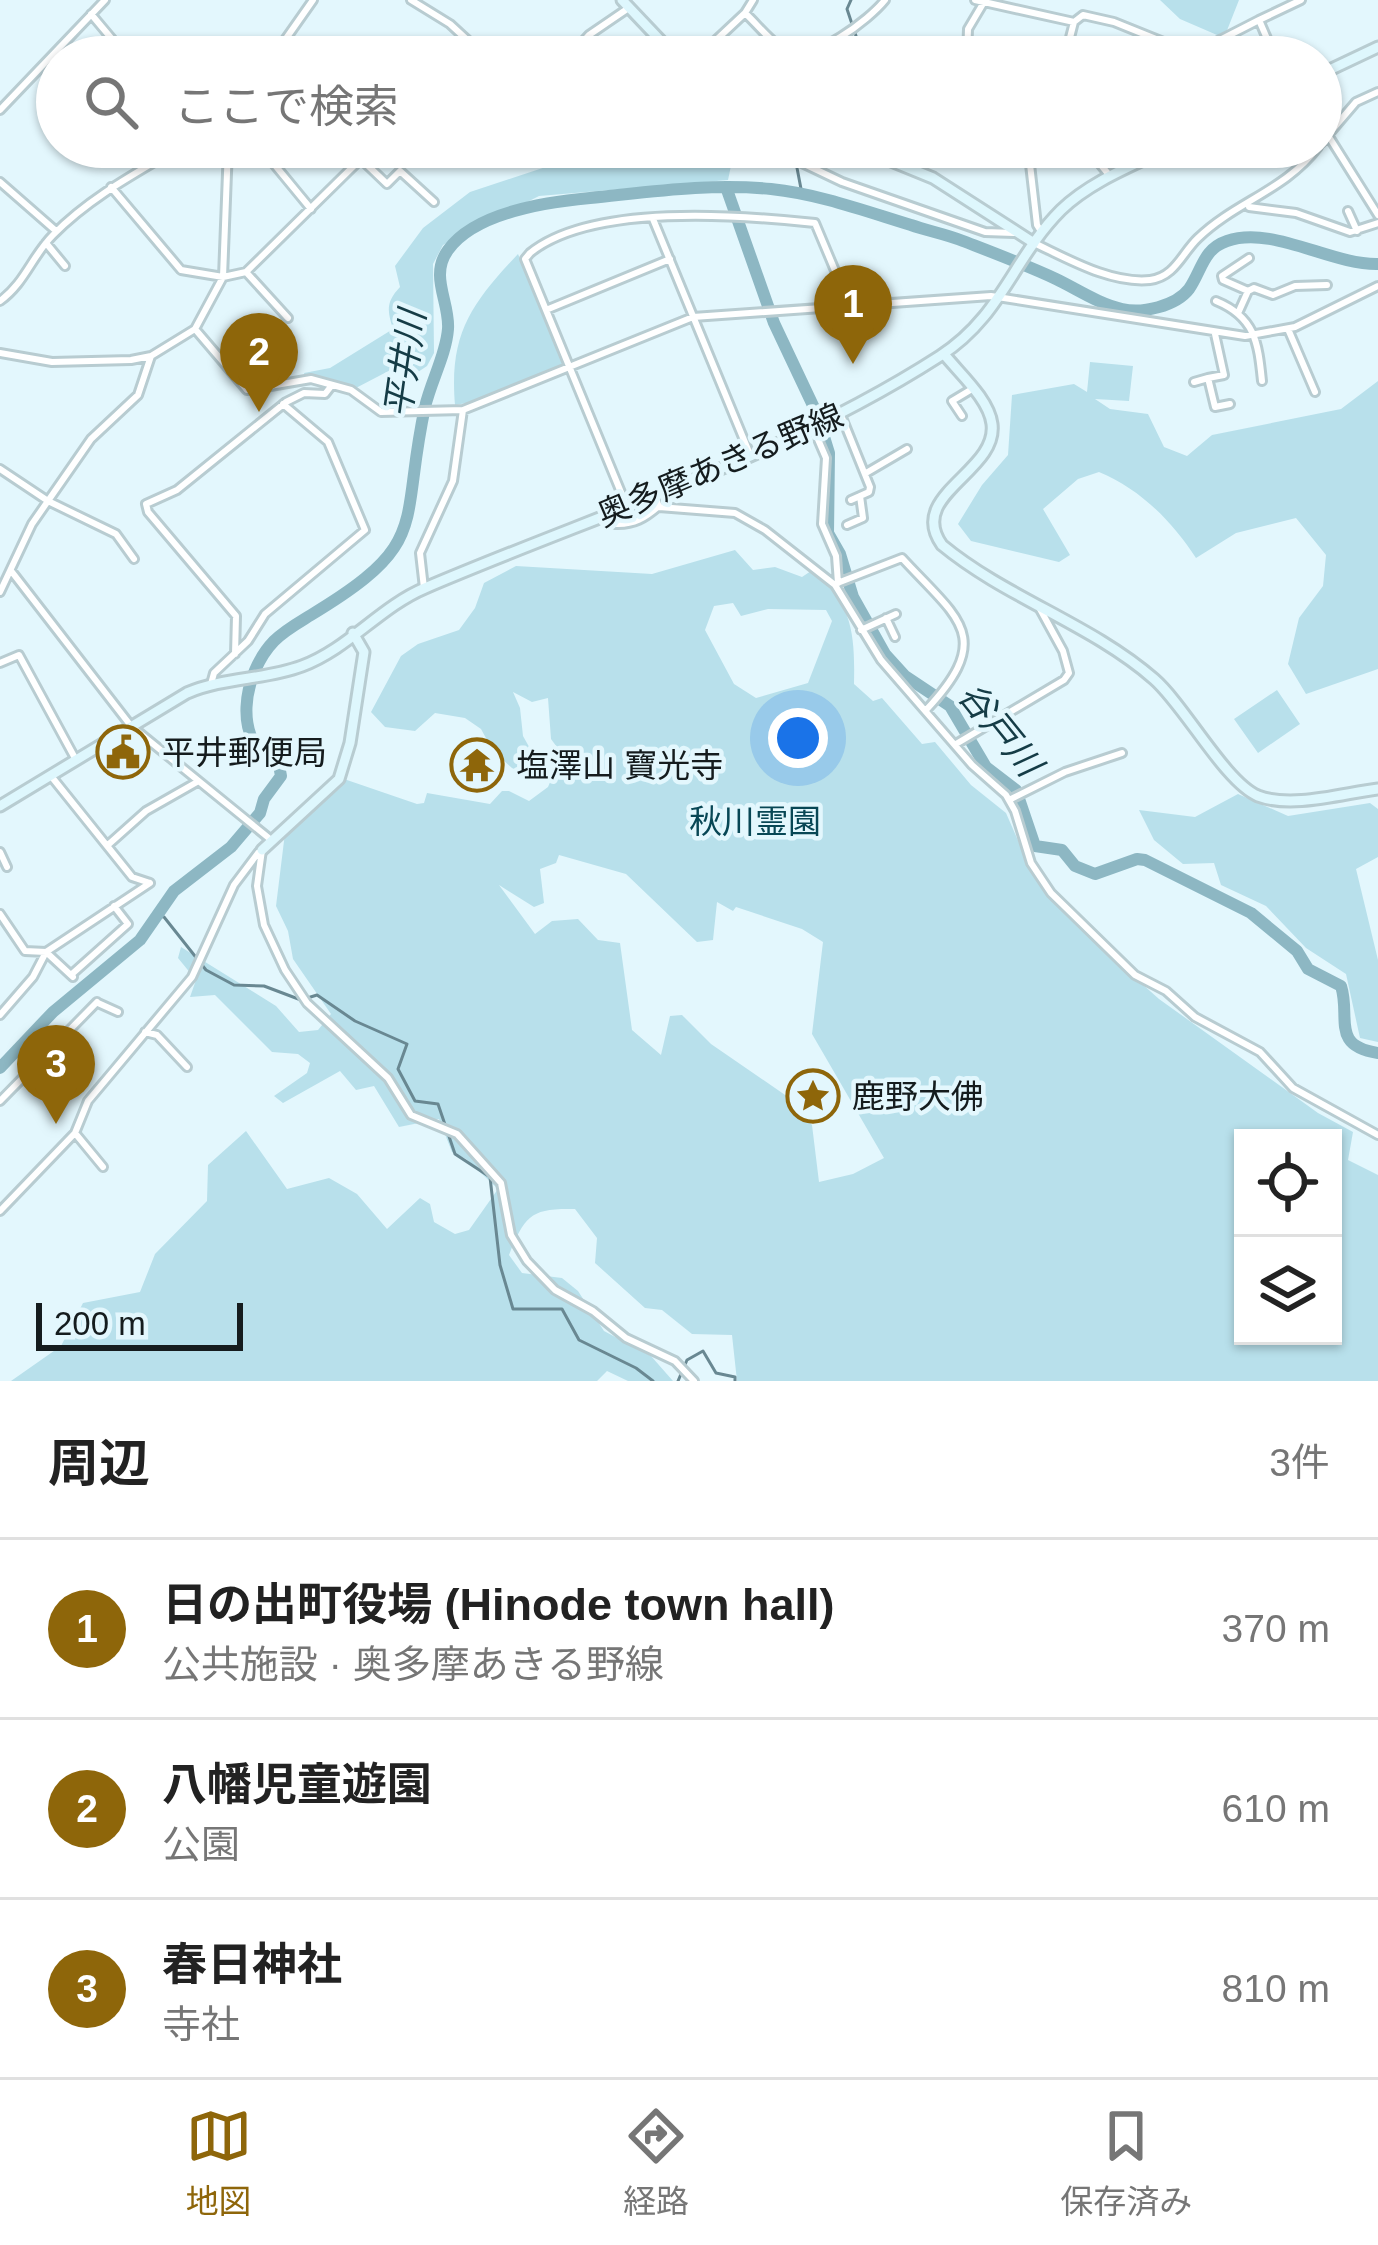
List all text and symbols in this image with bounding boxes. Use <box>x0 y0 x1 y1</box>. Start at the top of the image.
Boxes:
search box <box>36 36 1342 168</box>
icon: search <box>78 69 144 135</box>
text: ここで検索 <box>174 81 399 132</box>
pin: 1 <box>814 265 892 364</box>
water label: 平井川 <box>377 304 433 420</box>
pin: 2 <box>220 313 298 412</box>
street label: 奥多摩あきる野線 <box>592 397 848 533</box>
water label: 谷戸川 <box>950 674 1052 787</box>
your location <box>768 708 828 768</box>
public building icon: 平井郵便局 <box>95 724 151 780</box>
place label: 平井郵便局 <box>162 734 327 771</box>
temple icon: 塩澤山 寶光寺 <box>449 737 505 793</box>
place label: 塩澤山 寶光寺 <box>516 747 723 784</box>
park label: 秋川霊園 <box>689 803 821 840</box>
pin: 3 <box>17 1025 95 1124</box>
place icon: 鹿野大佛 <box>785 1068 841 1124</box>
place label: 鹿野大佛 <box>852 1078 984 1115</box>
map controls <box>1234 1129 1342 1345</box>
button: locate <box>1234 1129 1342 1237</box>
button: layers <box>1234 1237 1342 1345</box>
scale bar <box>36 1297 243 1350</box>
text: 200 m <box>54 1305 146 1342</box>
text: 周辺 <box>48 1435 150 1492</box>
text: 3件 <box>1269 1441 1330 1484</box>
text: 日の出町役場 (Hinode town hall) <box>162 1579 834 1630</box>
text: 1 <box>76 1607 98 1650</box>
text: 370 m <box>1222 1607 1330 1650</box>
text: 公共施設 · 奥多摩あきる野線 <box>162 1643 664 1686</box>
text: 八幡児童遊園 <box>162 1759 432 1810</box>
text: 2 <box>76 1787 98 1830</box>
text: 610 m <box>1222 1787 1330 1830</box>
text: 公園 <box>162 1823 240 1866</box>
text: 春日神社 <box>162 1939 342 1990</box>
text: 3 <box>76 1967 98 2010</box>
text: 810 m <box>1222 1967 1330 2010</box>
text: 寺社 <box>162 2003 240 2046</box>
tab: 地図 <box>186 2103 252 2223</box>
tab: 経路 <box>623 2103 689 2223</box>
tab: 保存済み <box>1060 2103 1192 2223</box>

